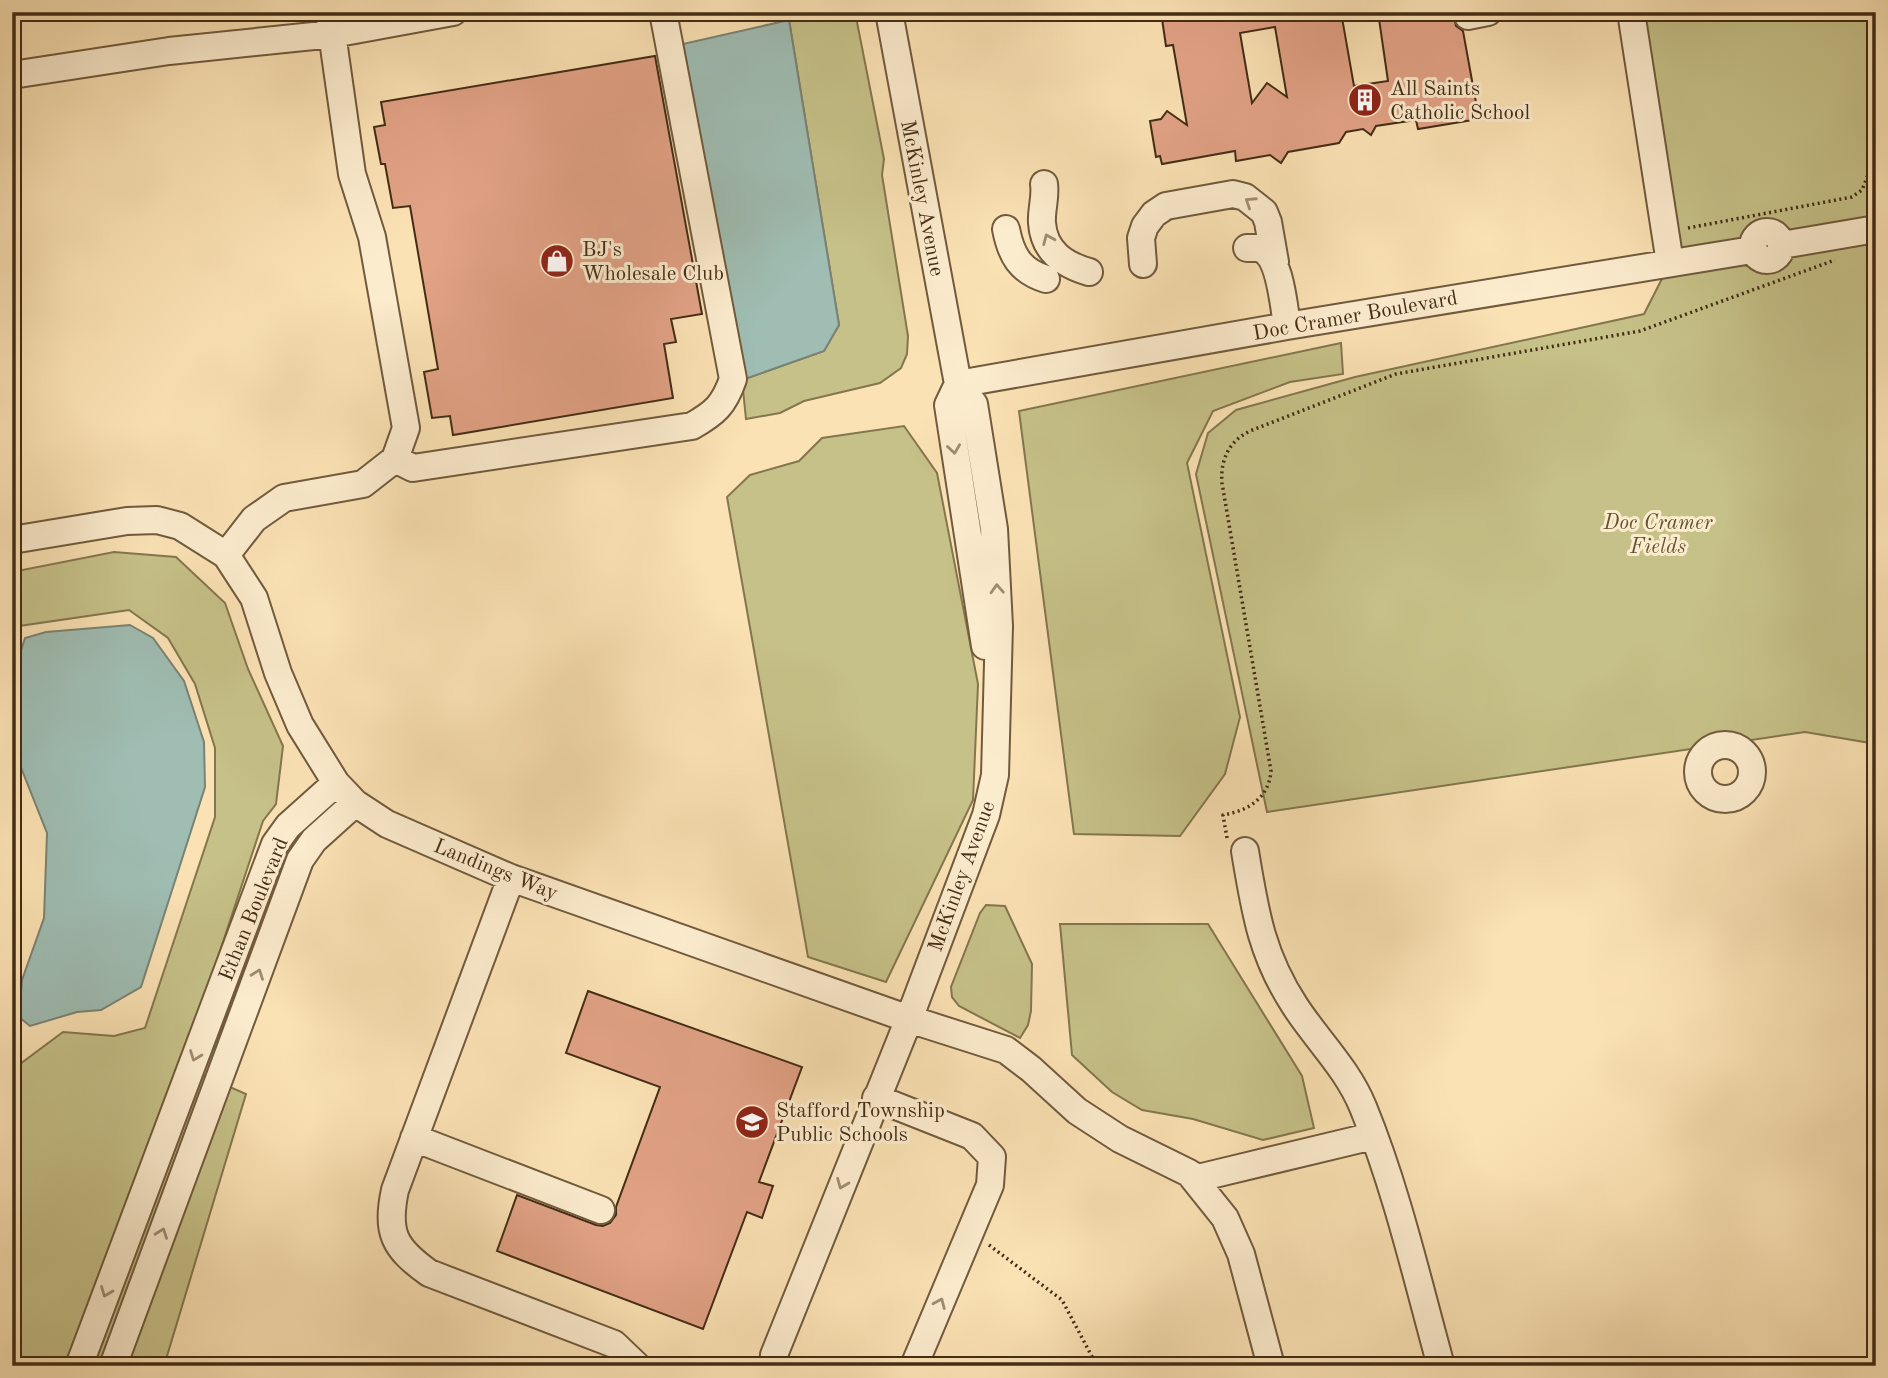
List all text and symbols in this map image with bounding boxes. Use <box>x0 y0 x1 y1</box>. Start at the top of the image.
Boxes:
place label: All Saints Catholic School <box>1390 79 1530 124</box>
building icon: All Saints Catholic School <box>1346 81 1384 119</box>
street label: McKinley Avenue <box>896 118 947 278</box>
one-way arrow <box>1245 198 1258 211</box>
one-way arrow <box>1042 234 1056 246</box>
place label: BJ's Wholesale Club <box>582 240 724 285</box>
shop icon: BJ's Wholesale Club <box>538 242 576 280</box>
street label: Doc Cramer Boulevard <box>1251 288 1459 345</box>
one-way arrow <box>946 443 961 455</box>
park label: Doc Cramer Fields <box>1602 513 1714 558</box>
one-way arrow <box>989 583 1004 594</box>
street label: McKinley Avenue <box>925 798 999 955</box>
street label: Ethan Boulevard <box>216 835 293 984</box>
street label: Landings Way <box>430 836 561 905</box>
one-way arrow <box>250 968 264 980</box>
one-way arrow <box>189 1050 203 1062</box>
place label: Stafford Township Public Schools <box>776 1101 945 1146</box>
school or university icon: Stafford Township Public Schools <box>733 1103 771 1141</box>
one-way arrow <box>837 1177 851 1189</box>
one-way arrow <box>154 1227 168 1239</box>
one-way arrow <box>101 1285 115 1297</box>
one-way arrow <box>932 1298 946 1310</box>

